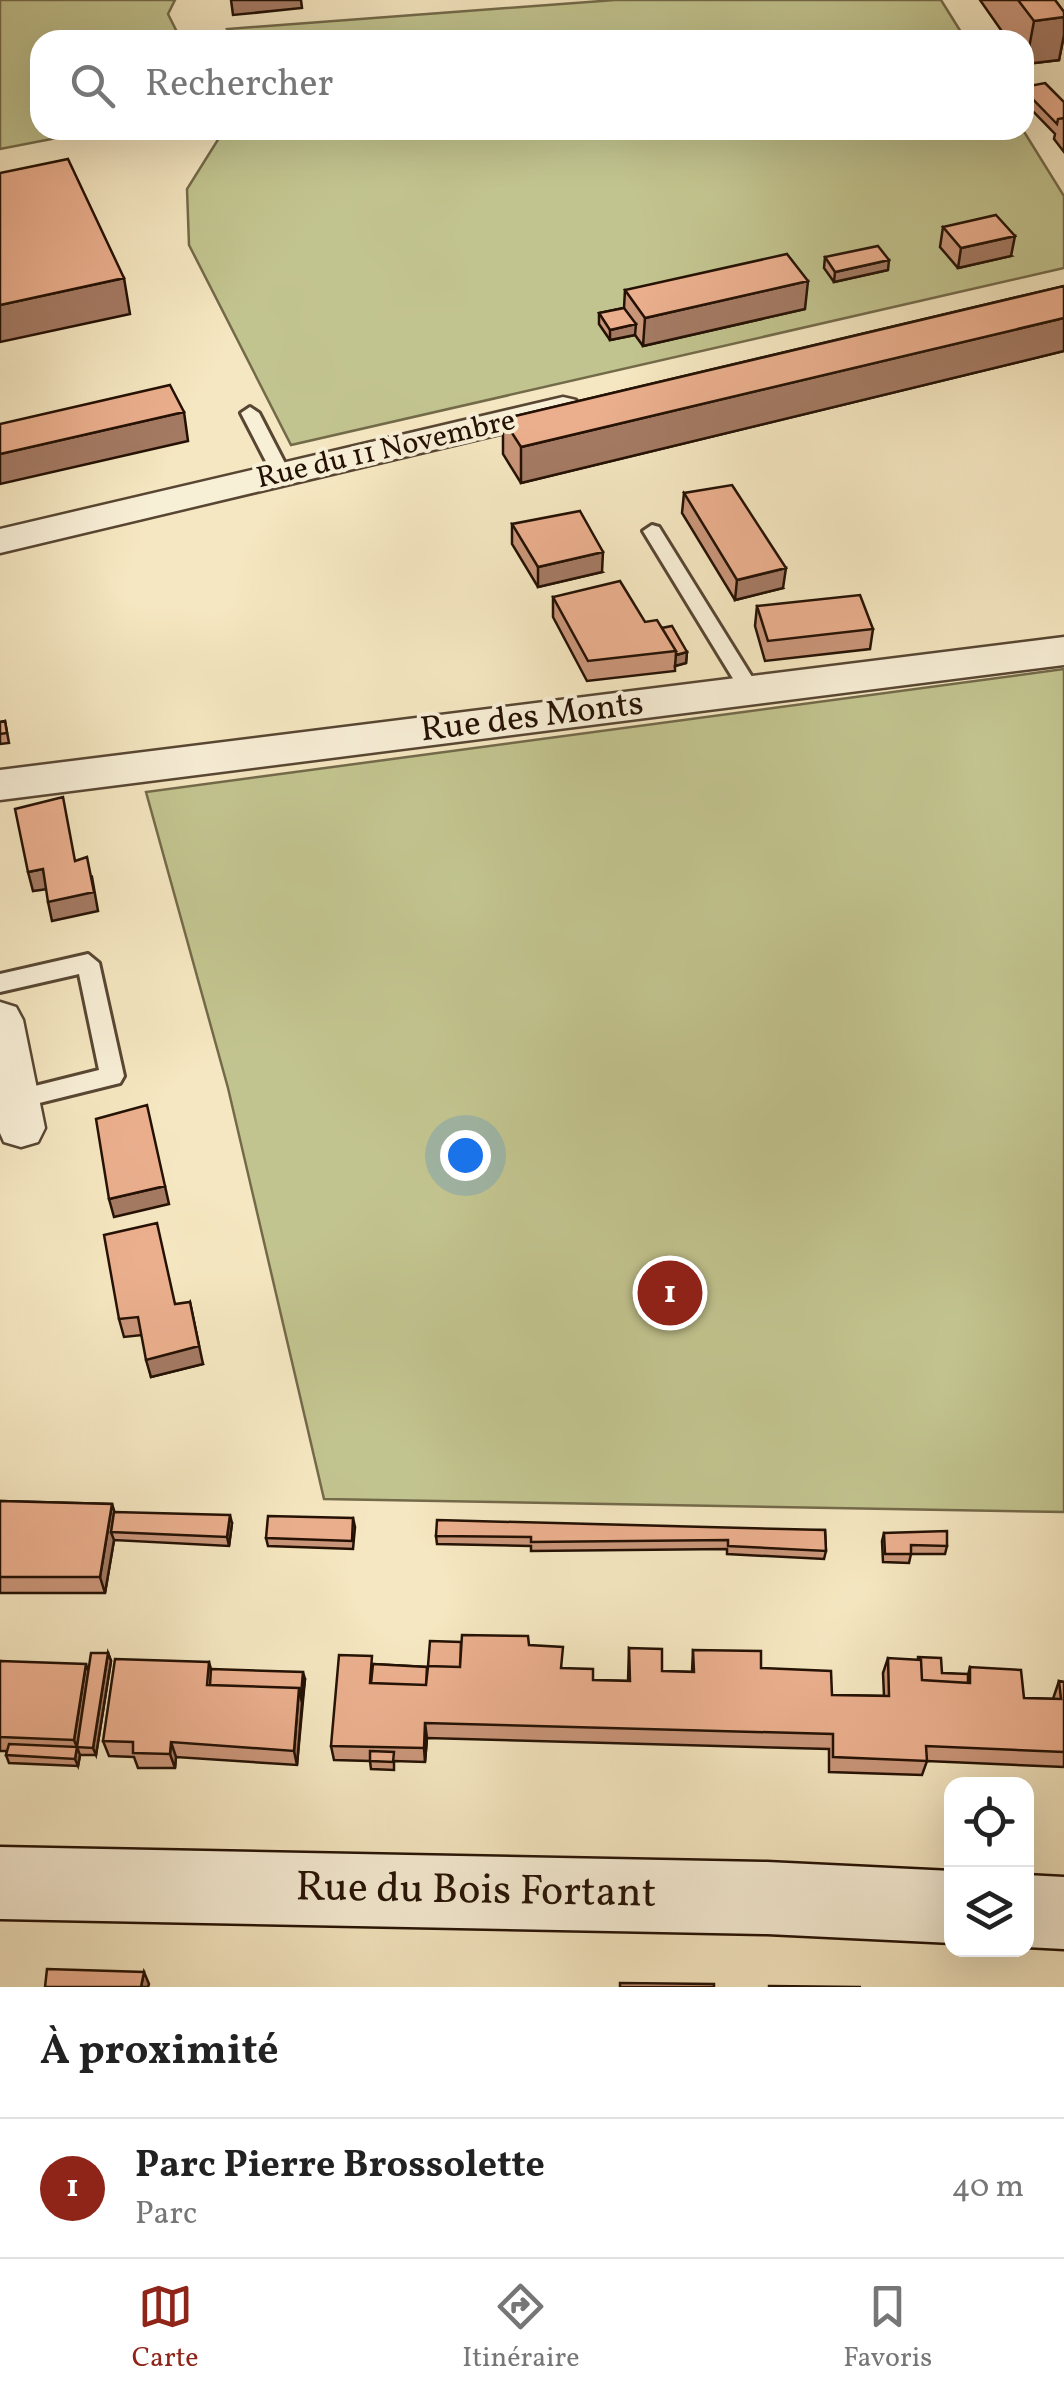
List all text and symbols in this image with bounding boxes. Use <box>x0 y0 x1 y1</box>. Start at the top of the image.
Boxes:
search box <box>30 30 1034 140</box>
icon: search <box>65 58 120 113</box>
text: Rechercher <box>145 59 333 112</box>
street label: Rue du 11 Novembre <box>253 400 519 500</box>
street label: Rue des Monts <box>418 681 646 755</box>
your location <box>440 1130 491 1181</box>
pin: 1 <box>638 1256 702 1330</box>
map controls <box>944 1777 1034 1957</box>
button: locate <box>944 1777 1034 1867</box>
street label: Rue du Bois Fortant <box>295 1859 657 1925</box>
button: layers <box>944 1867 1034 1957</box>
text: À proximité <box>40 2023 279 2082</box>
text: Parc Pierre Brossolette <box>135 2140 545 2193</box>
text: 1 <box>66 2166 79 2210</box>
text: 40 m <box>952 2166 1024 2210</box>
text: Parc <box>135 2193 197 2237</box>
tab: Carte <box>132 2279 199 2378</box>
tab: Itinéraire <box>462 2279 580 2378</box>
tab: Favoris <box>843 2279 932 2378</box>

